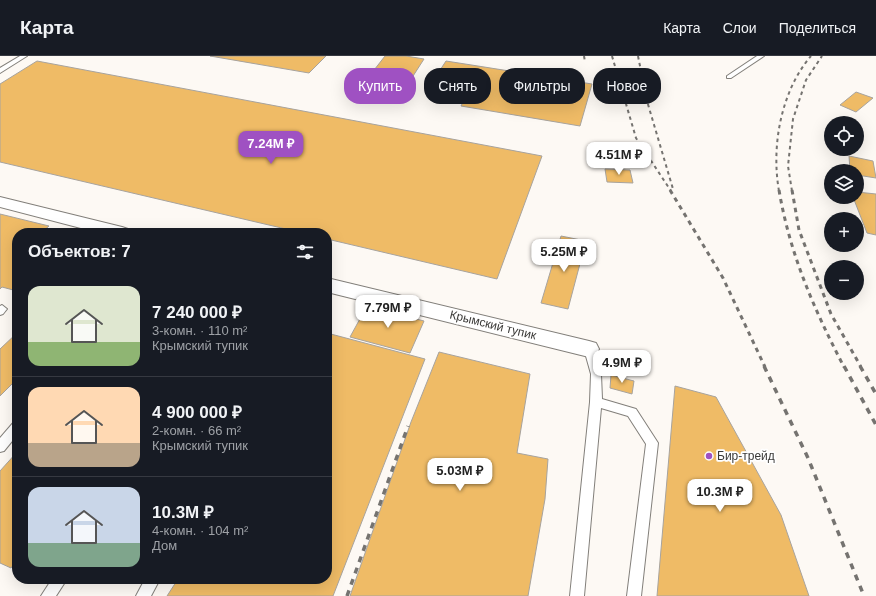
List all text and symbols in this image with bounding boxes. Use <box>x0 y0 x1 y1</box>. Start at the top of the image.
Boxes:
text: Карта <box>20 17 74 38</box>
text: Карта <box>663 20 701 36</box>
text: Слои <box>723 20 757 36</box>
text: Поделиться <box>779 20 856 36</box>
chip: Купить <box>344 68 416 104</box>
chip: Снять <box>424 68 491 104</box>
chip: Фильтры <box>499 68 585 104</box>
chip: Новое <box>593 68 661 104</box>
map controls <box>824 116 864 300</box>
button: locate <box>824 116 864 156</box>
pin: 7.24M ₽ <box>234 131 308 165</box>
text: 7.24M ₽ <box>247 136 295 151</box>
pin: 4.51M ₽ <box>582 142 656 176</box>
text: 4.51M ₽ <box>595 147 643 162</box>
button: layers <box>824 164 864 204</box>
button: + <box>824 212 864 252</box>
pin: 5.25M ₽ <box>527 239 601 273</box>
icon: filters <box>294 241 316 263</box>
text: Объектов: 7 <box>28 242 131 261</box>
text: 5.25M ₽ <box>540 244 588 259</box>
button: − <box>824 260 864 300</box>
pin: 7.79M ₽ <box>351 295 425 329</box>
text: 7.79M ₽ <box>364 300 412 315</box>
icon: home <box>60 302 108 350</box>
text: 7 240 000 ₽ <box>152 303 242 322</box>
street label: Крымский тупик <box>448 307 538 343</box>
text: 3-комн. · 110 m² <box>152 323 247 338</box>
text: Крымский тупик <box>152 338 248 353</box>
pin: 4.9M ₽ <box>589 350 655 384</box>
text: 4.9M ₽ <box>602 355 642 370</box>
icon: home <box>60 403 108 451</box>
text: 4 900 000 ₽ <box>152 403 242 422</box>
text: 2-комн. · 66 m² <box>152 423 241 438</box>
text: Крымский тупик <box>152 438 248 453</box>
place label: Бир-трейд <box>717 449 775 463</box>
marker: Бир-трейд <box>704 451 714 461</box>
pin: 5.03M ₽ <box>423 458 497 492</box>
text: 5.03M ₽ <box>436 463 484 478</box>
pin: 10.3M ₽ <box>683 479 757 513</box>
text: 10.3M ₽ <box>696 484 744 499</box>
icon: home <box>60 503 108 551</box>
text: 10.3M ₽ <box>152 503 214 522</box>
text: 4-комн. · 104 m² <box>152 523 248 538</box>
text: Дом <box>152 538 177 553</box>

